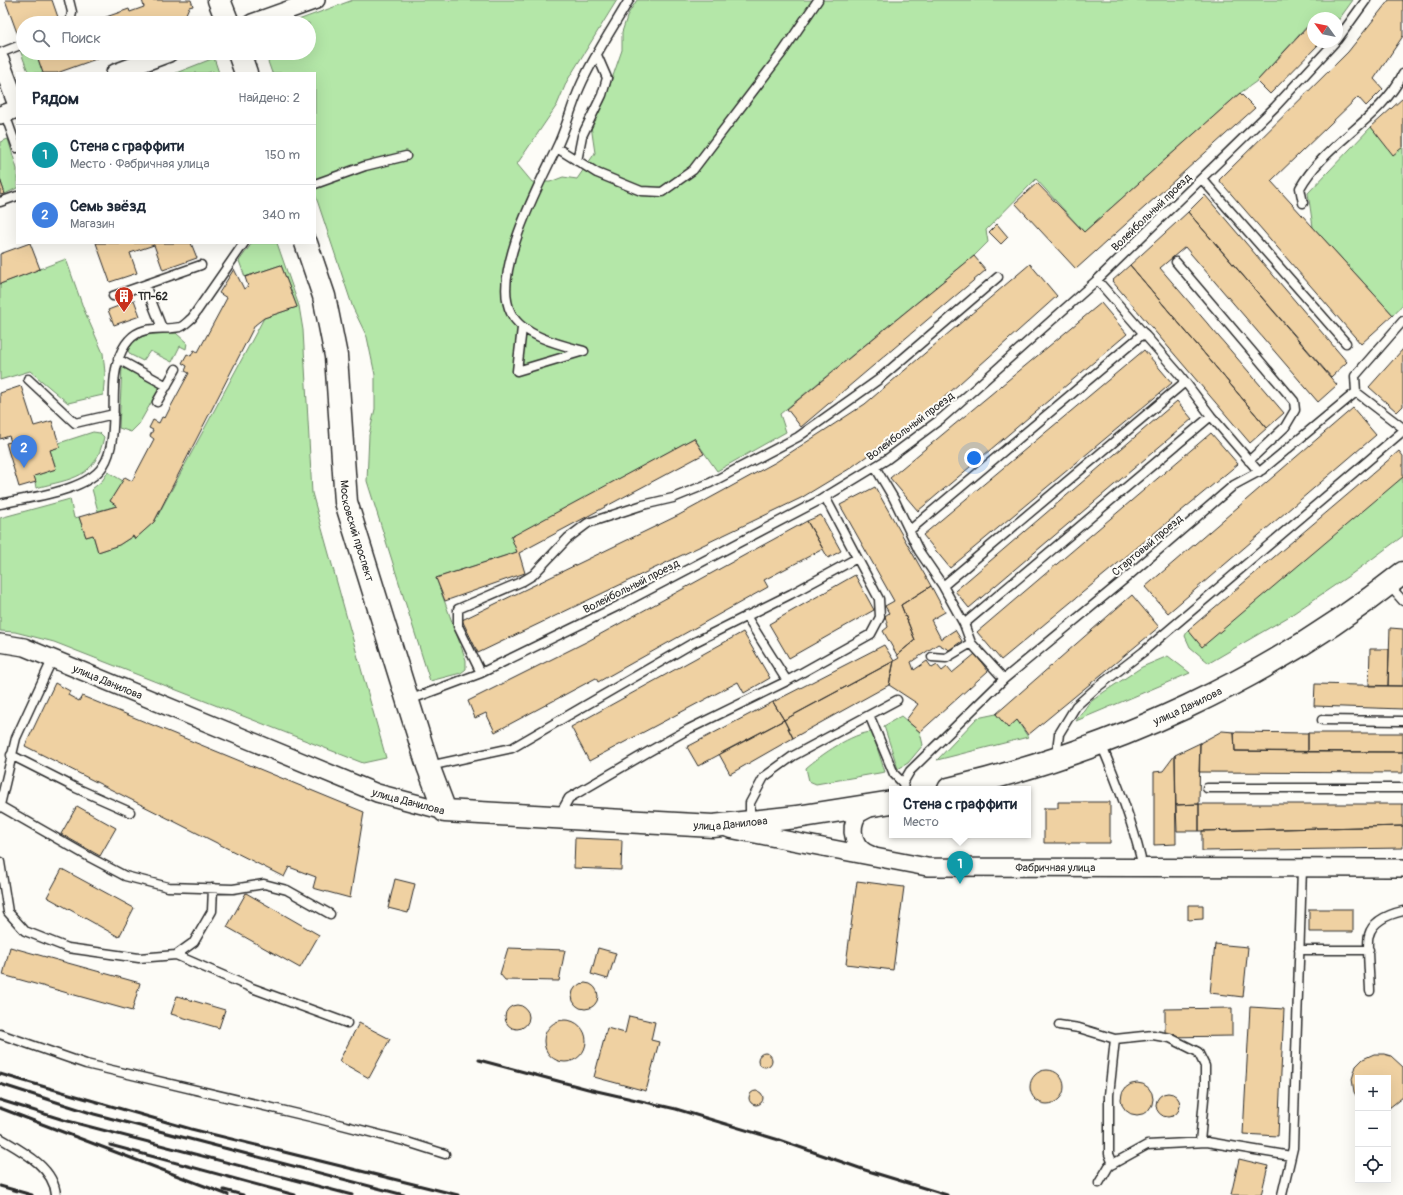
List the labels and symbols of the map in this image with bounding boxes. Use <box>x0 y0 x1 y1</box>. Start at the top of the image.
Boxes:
north arrow <box>1307 12 1343 48</box>
street label: Волейбольный проезд <box>1109 171 1194 254</box>
building icon: ТП-62 <box>113 285 135 313</box>
place label: ТП-62 <box>137 290 168 303</box>
street label: Волейбольный проезд <box>864 389 957 463</box>
pin: 2 <box>11 435 37 468</box>
your location <box>964 448 984 468</box>
street label: Московский проспект <box>338 480 376 584</box>
street label: Стартовый проезд <box>1109 512 1186 579</box>
street label: Волейбольный проезд <box>581 556 682 616</box>
street label: улица Данилова <box>70 662 144 702</box>
street label: улица Данилова <box>1150 685 1224 728</box>
street label: улица Данилова <box>369 785 446 818</box>
street label: улица Данилова <box>692 814 768 833</box>
pin: 1 <box>947 851 973 884</box>
street label: Фабричная улица <box>1015 861 1095 874</box>

